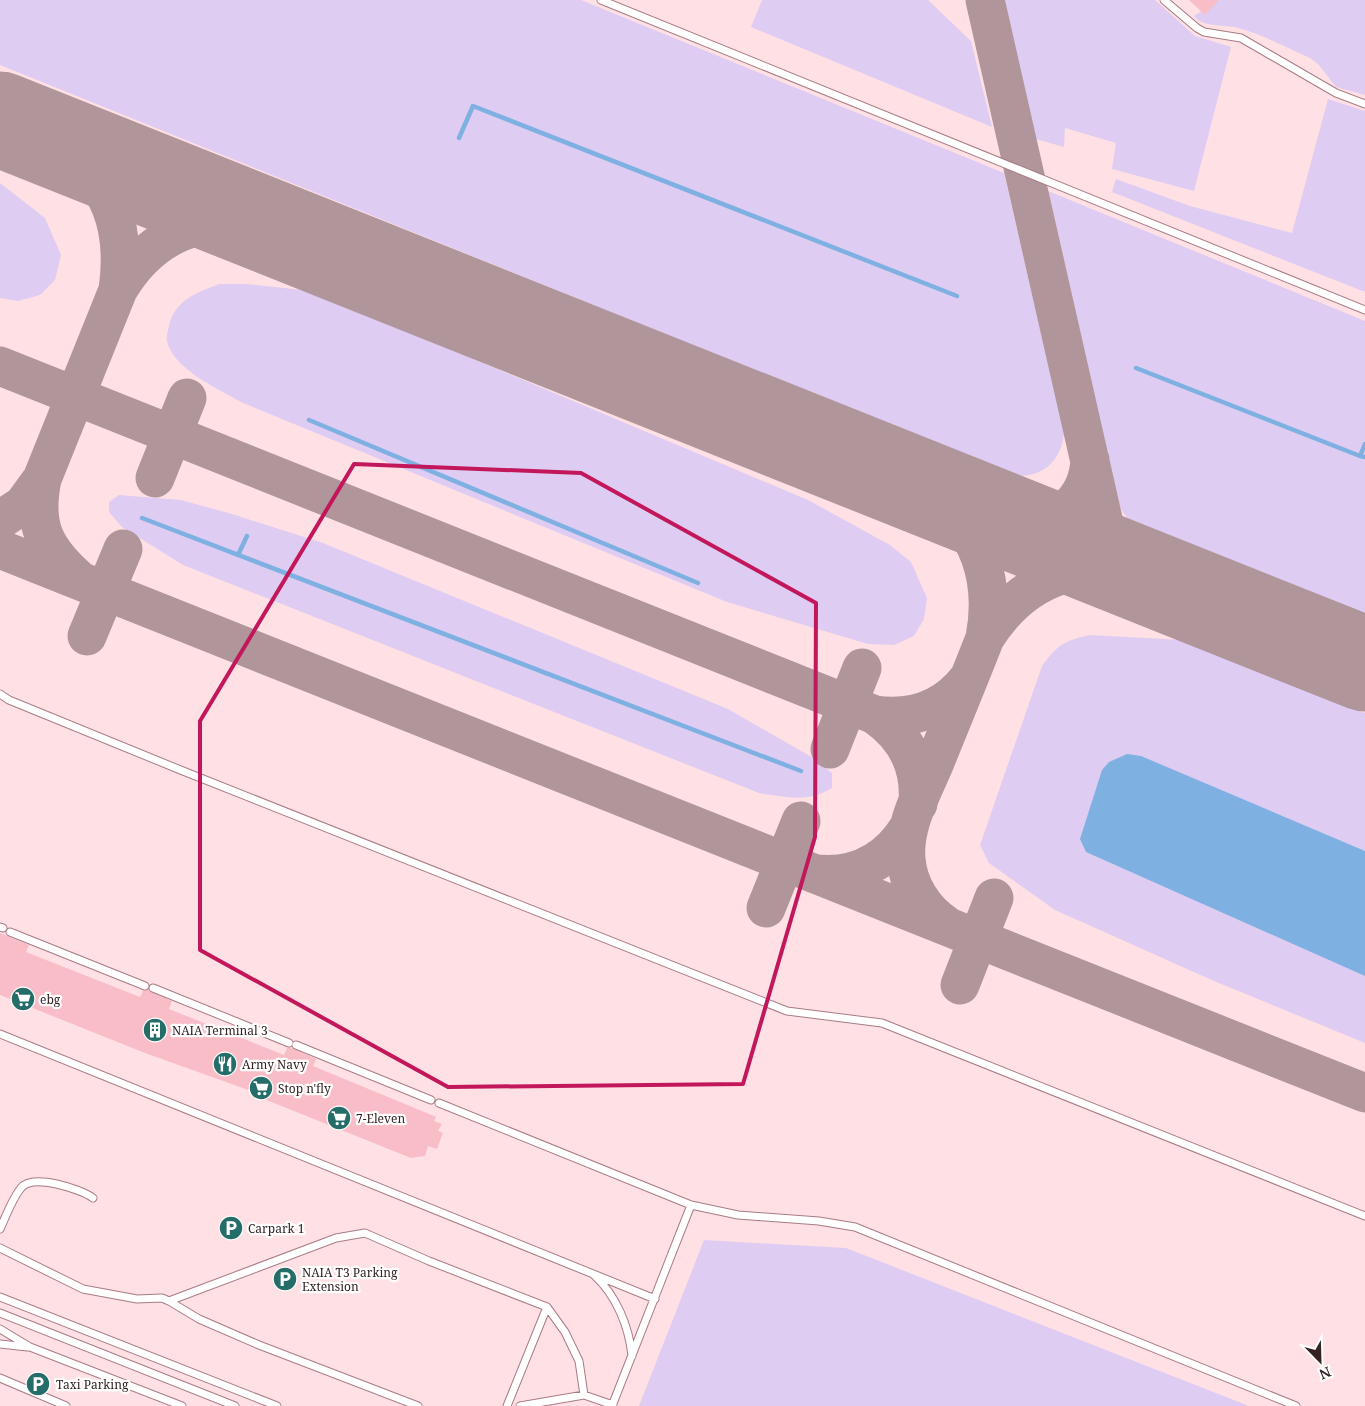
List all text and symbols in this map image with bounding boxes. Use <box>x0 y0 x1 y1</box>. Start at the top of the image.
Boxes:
supermarket icon: ebg <box>10 986 36 1012</box>
place label: ebg <box>40 991 61 1008</box>
building icon: NAIA Terminal 3 <box>142 1017 168 1043</box>
place label: NAIA Terminal 3 <box>172 1022 268 1039</box>
restaurant icon: Army Navy <box>212 1051 238 1077</box>
place label: Army Navy <box>242 1056 307 1073</box>
supermarket icon: Stop n'fly <box>248 1075 274 1101</box>
place label: Stop n'fly <box>278 1080 331 1097</box>
supermarket icon: 7-Eleven <box>326 1105 352 1131</box>
place label: 7-Eleven <box>356 1110 405 1127</box>
parking icon: Carpark 1 <box>218 1215 244 1241</box>
place label: Carpark 1 <box>248 1220 304 1237</box>
place label: NAIA T3 Parking Extension <box>302 1264 398 1295</box>
parking icon: NAIA T3 Parking Extension <box>272 1266 298 1292</box>
north arrow <box>1295 1336 1345 1386</box>
text: N <box>1316 1363 1334 1384</box>
parking icon: Taxi Parking <box>25 1371 51 1397</box>
place label: Taxi Parking <box>56 1376 129 1393</box>

